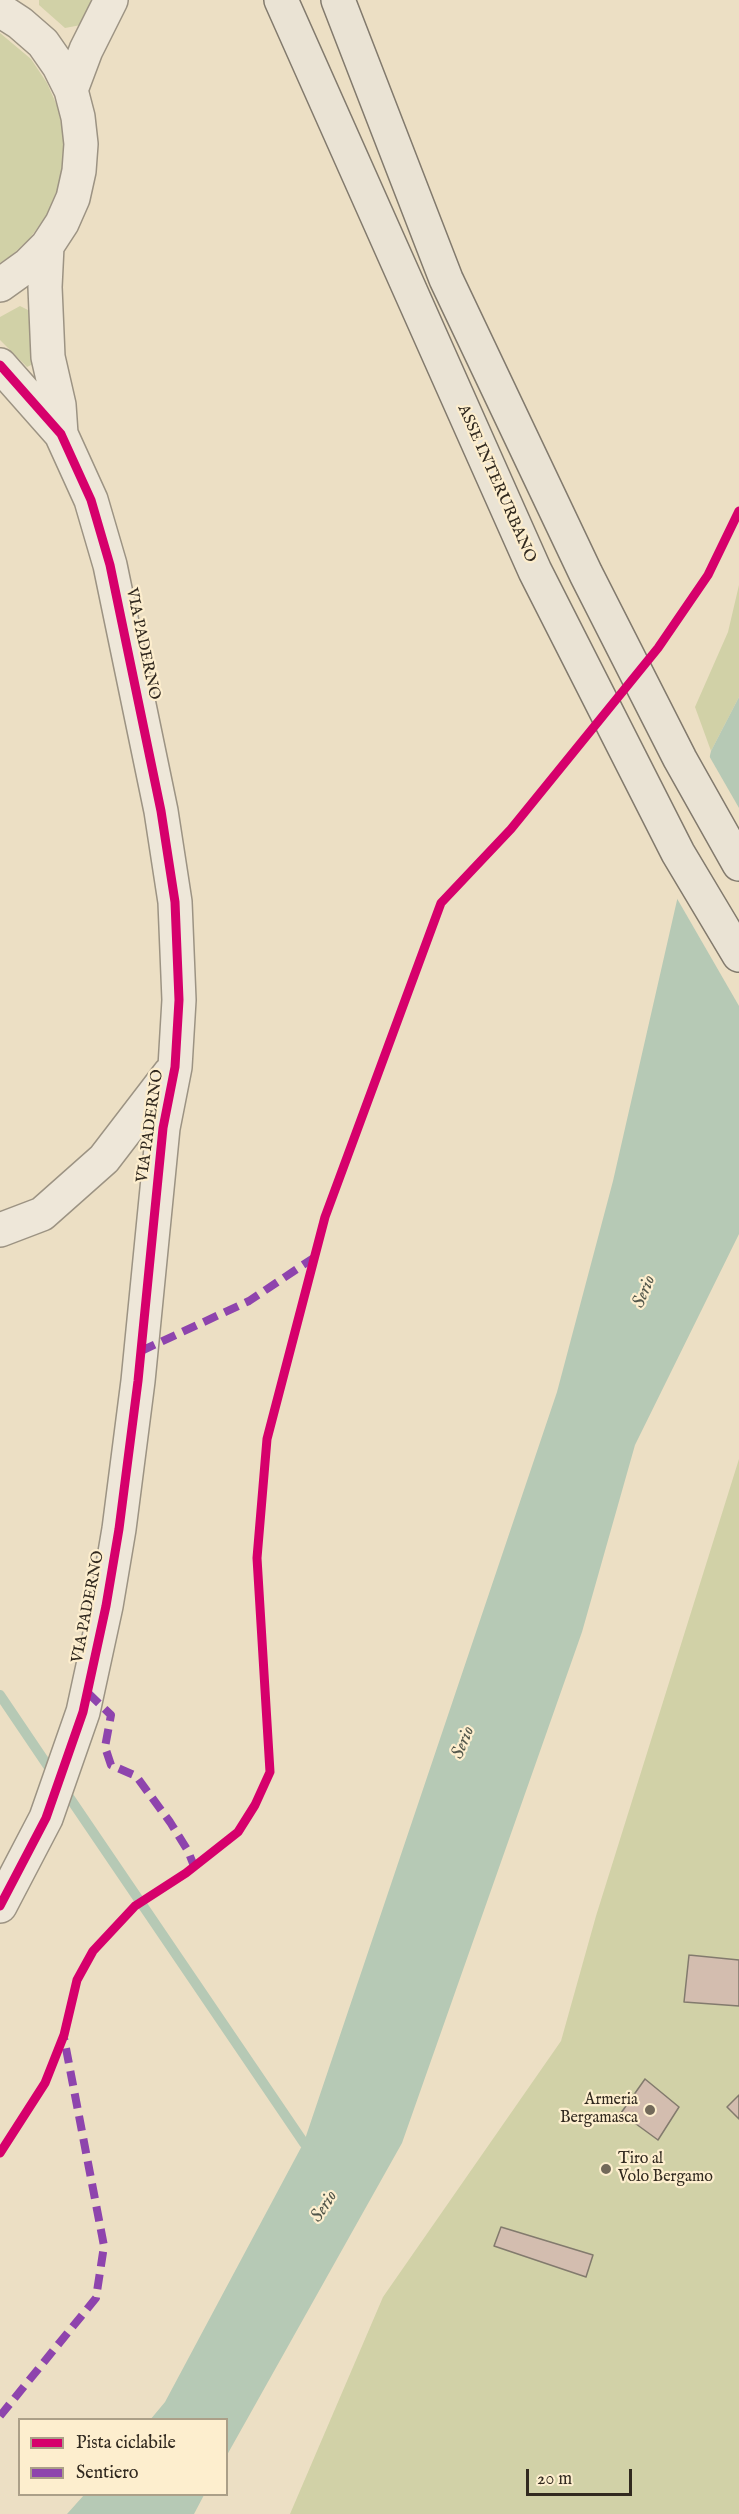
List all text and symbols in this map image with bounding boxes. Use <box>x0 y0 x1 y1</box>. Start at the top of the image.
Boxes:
street label: ASSE INTERURBANO <box>453 402 539 566</box>
street label: VIA PADERNO <box>121 586 163 702</box>
street label: VIA PADERNO <box>134 1068 168 1184</box>
water label: Serio <box>629 1273 661 1311</box>
street label: VIA PADERNO <box>69 1549 109 1665</box>
water label: Serio <box>448 1724 480 1762</box>
place label: Armeria Bergamasca <box>560 2091 638 2129</box>
marker: Armeria Bergamasca <box>643 2103 657 2117</box>
place label: Tiro al Volo Bergamo <box>618 2150 713 2188</box>
marker: Tiro al Volo Bergamo <box>599 2162 613 2176</box>
water label: Serio <box>307 2187 343 2227</box>
legend <box>18 2418 228 2496</box>
text: Pista ciclabile <box>76 2432 176 2455</box>
scale bar <box>529 2457 636 2495</box>
text: Sentiero <box>76 2462 139 2485</box>
text: 20 m <box>537 2468 572 2491</box>

